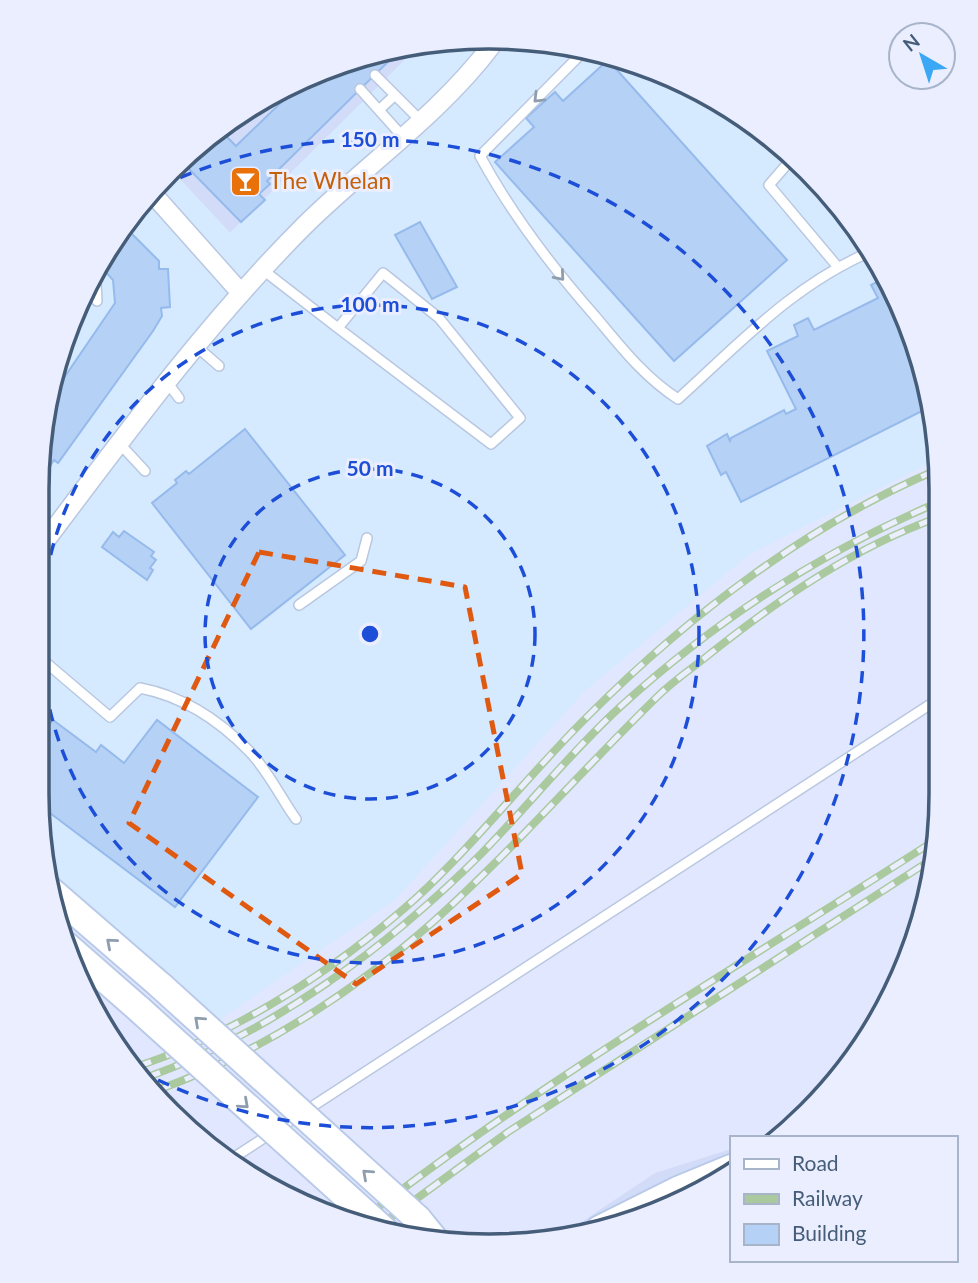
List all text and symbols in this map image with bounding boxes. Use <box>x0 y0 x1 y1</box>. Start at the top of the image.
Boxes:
north arrow <box>887 21 957 91</box>
text: N <box>898 29 924 56</box>
one-way arrow <box>533 89 546 102</box>
text: 150 m <box>340 126 400 151</box>
bar icon: The Whelan <box>229 164 263 198</box>
place label: The Whelan <box>269 166 391 194</box>
one-way arrow <box>552 268 564 281</box>
text: 100 m <box>340 291 400 316</box>
text: 50 m <box>346 455 394 480</box>
centre of rings <box>358 622 382 646</box>
one-way arrow <box>107 939 120 951</box>
one-way arrow <box>194 1017 207 1029</box>
one-way arrow <box>236 1096 249 1108</box>
legend <box>730 1136 957 1262</box>
text: Road <box>792 1150 839 1175</box>
one-way arrow <box>362 1169 375 1182</box>
text: Railway <box>792 1185 863 1210</box>
text: Building <box>792 1220 867 1245</box>

